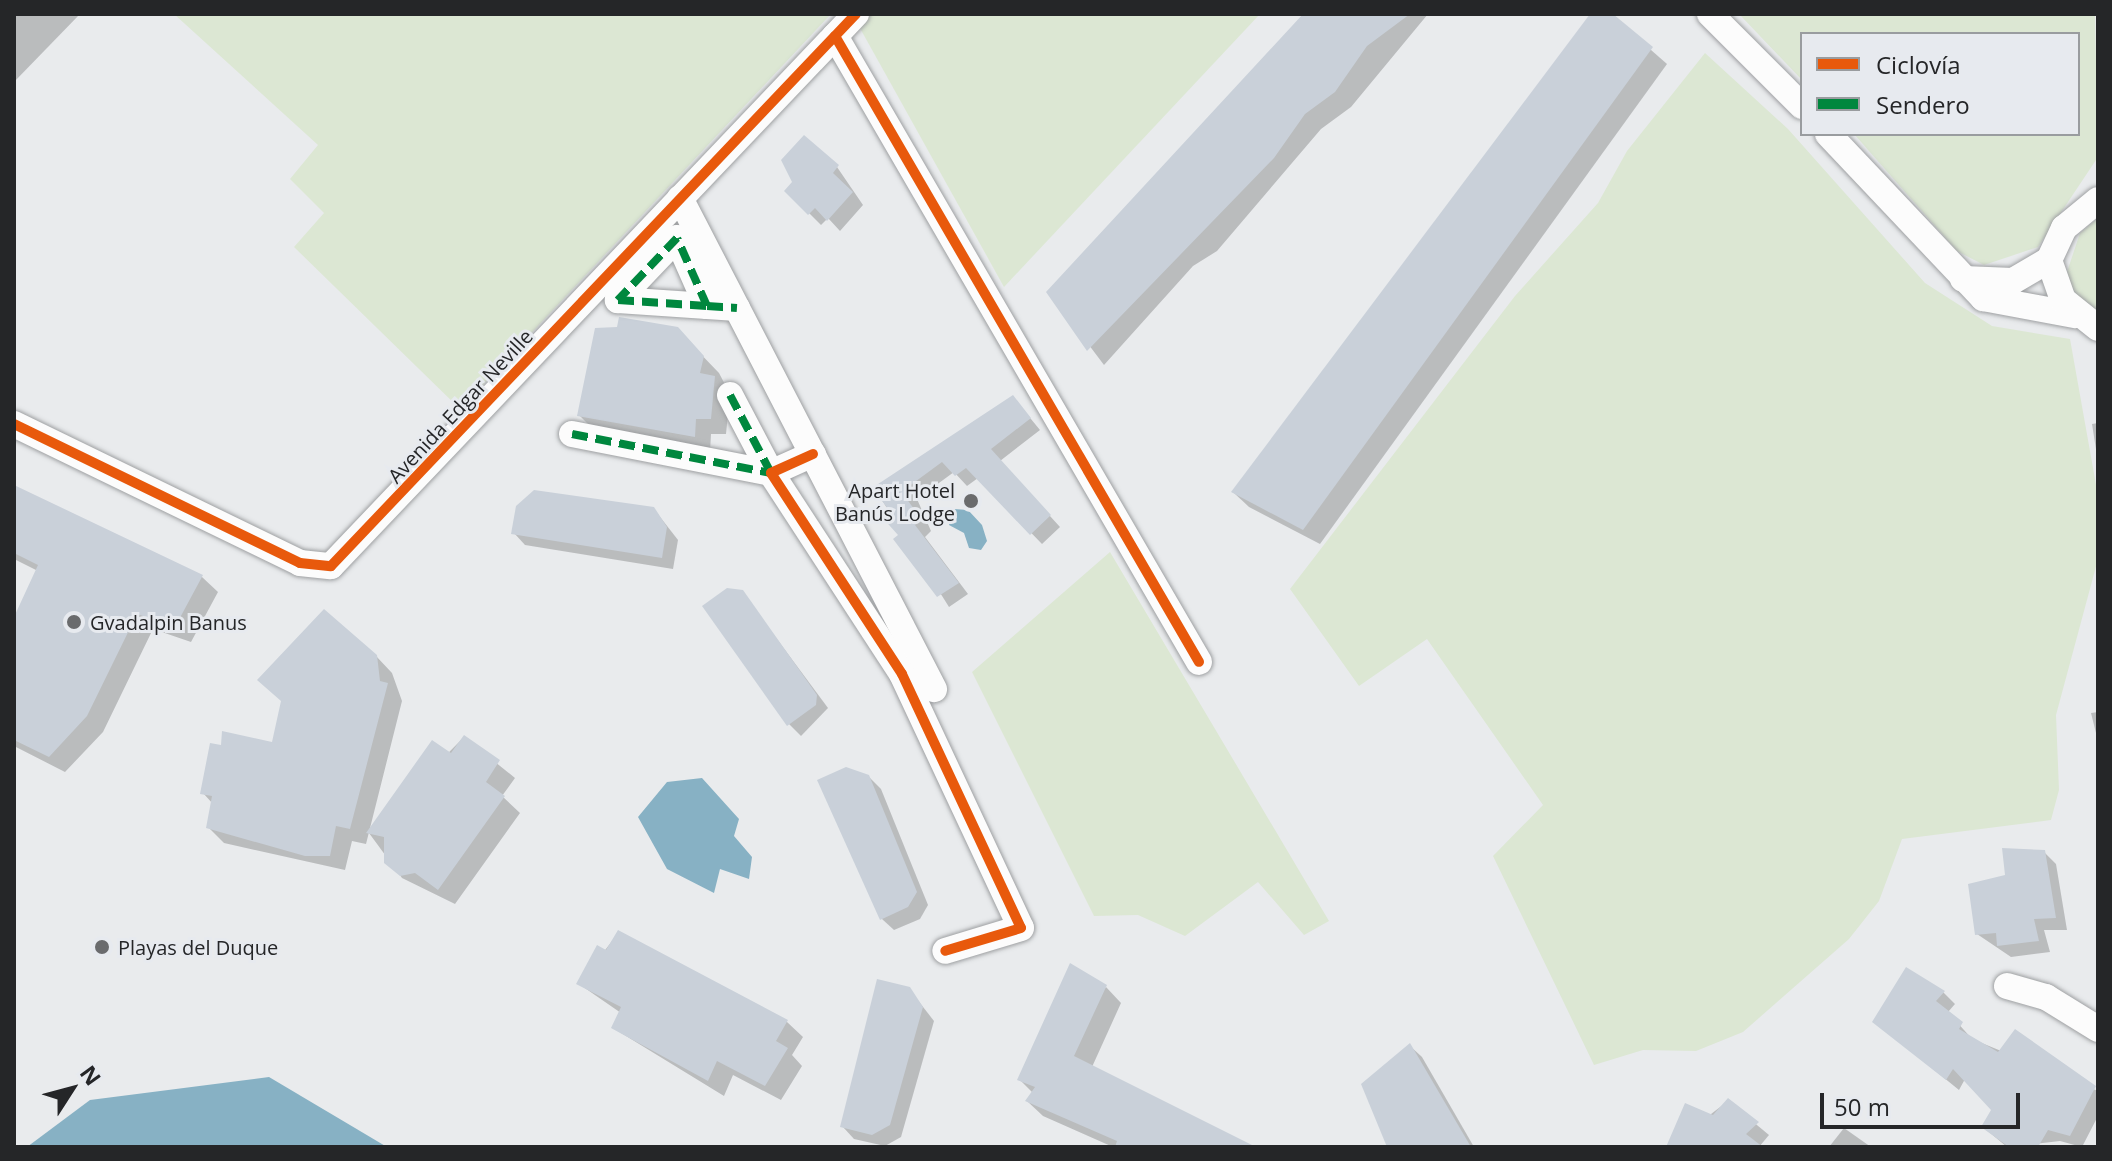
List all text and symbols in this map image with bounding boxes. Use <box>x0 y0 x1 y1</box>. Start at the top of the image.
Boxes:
legend <box>1800 32 2080 136</box>
text: Ciclovía <box>1876 48 1961 81</box>
text: Sendero <box>1876 88 1970 121</box>
street label: Avenida Edgar Neville <box>383 324 537 488</box>
place label: Apart Hotel Banús Lodge <box>835 478 955 525</box>
marker: Apart Hotel Banús Lodge <box>962 492 980 510</box>
place label: Gvadalpin Banus <box>90 610 247 634</box>
marker: Gvadalpin Banus <box>65 613 83 631</box>
place label: Playas del Duque <box>118 935 278 959</box>
marker: Playas del Duque <box>93 938 111 956</box>
north arrow <box>32 1049 112 1129</box>
text: N <box>74 1059 109 1091</box>
scale bar <box>1824 1077 2024 1127</box>
text: 50 m <box>1834 1090 1890 1123</box>

